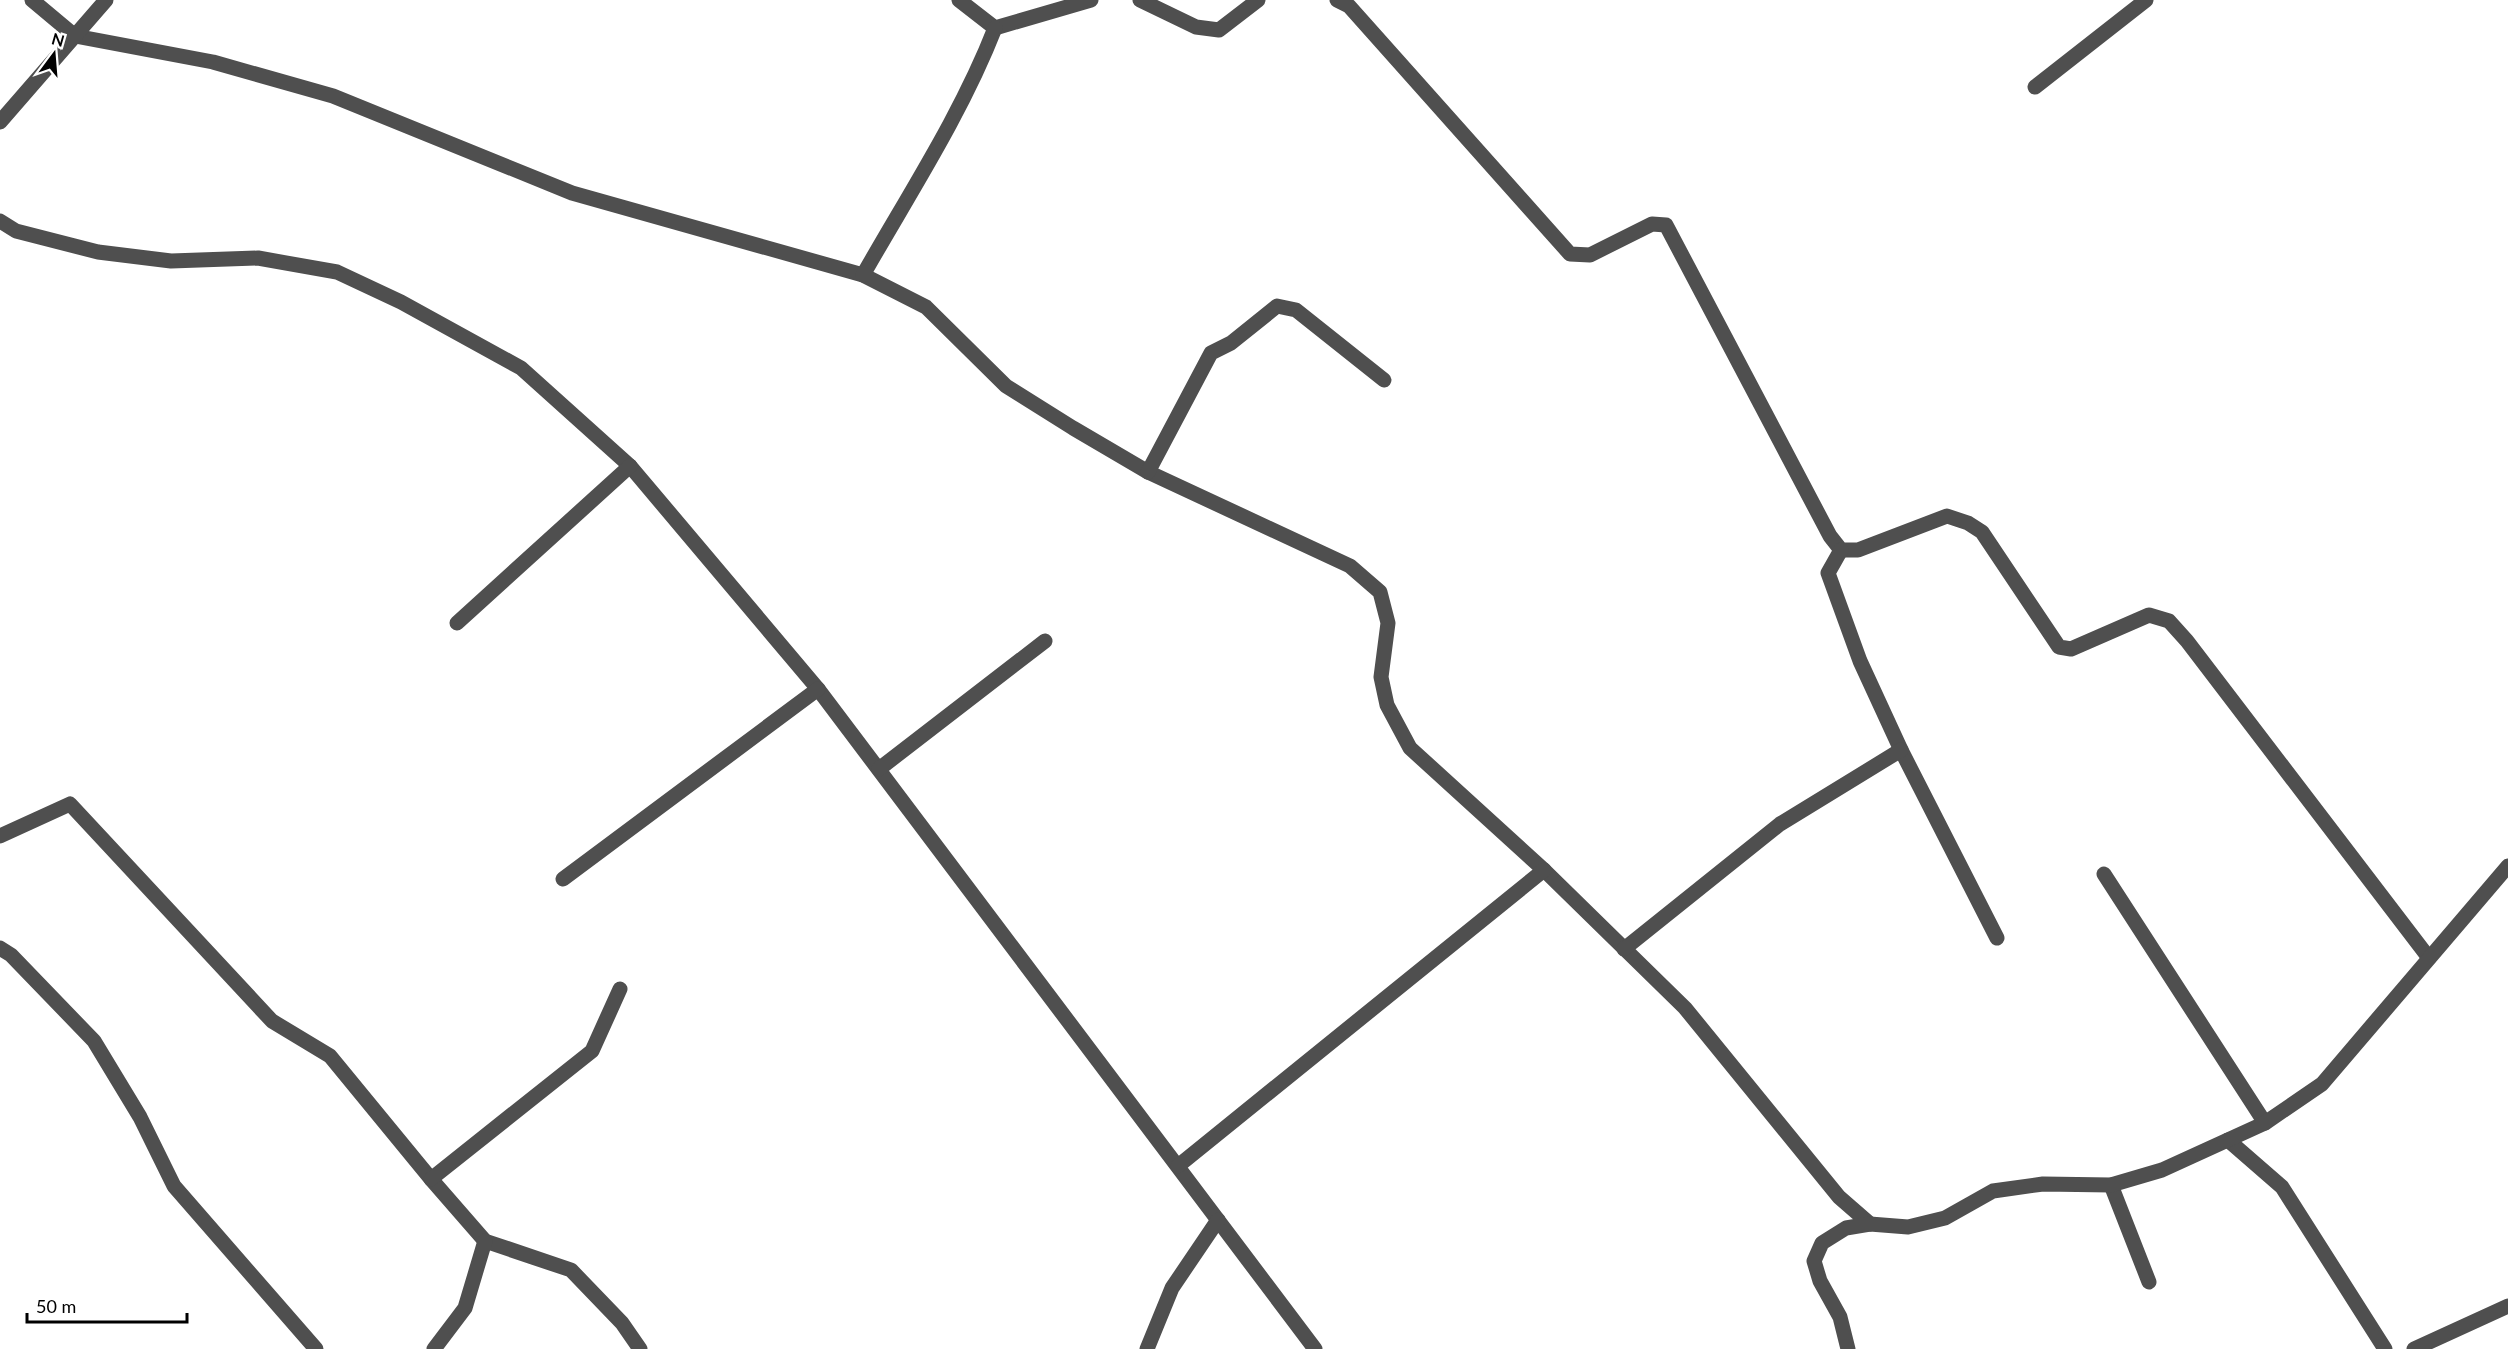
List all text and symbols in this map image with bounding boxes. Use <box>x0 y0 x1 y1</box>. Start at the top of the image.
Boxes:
north arrow <box>24 24 84 84</box>
text: N <box>50 28 67 50</box>
scale bar <box>27 1286 188 1324</box>
text: 50 m <box>36 1295 76 1317</box>

